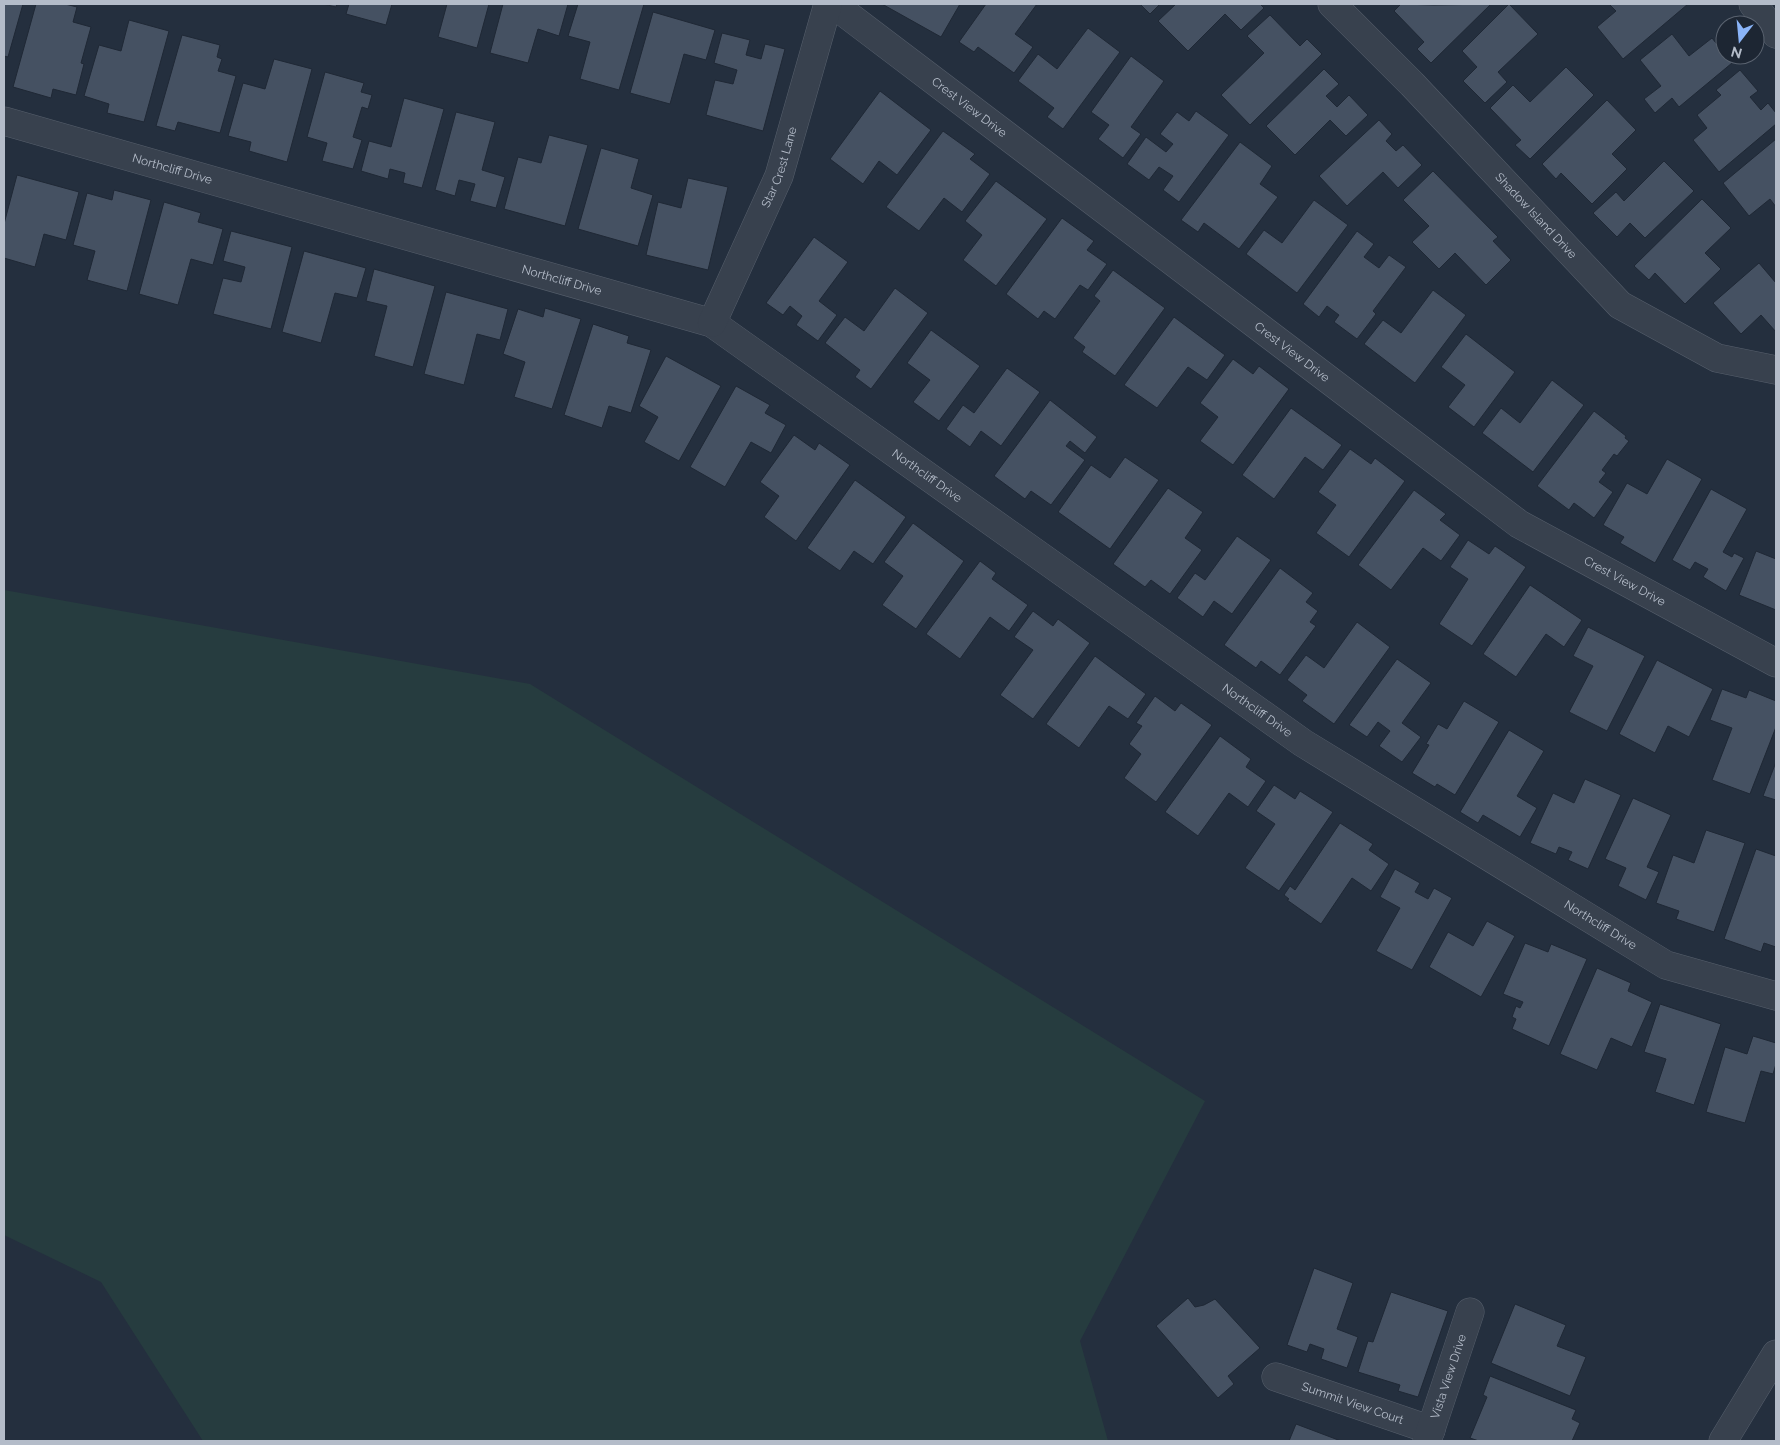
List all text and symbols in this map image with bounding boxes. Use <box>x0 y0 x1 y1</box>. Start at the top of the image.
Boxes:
north arrow <box>1715 15 1765 65</box>
text: N <box>1729 43 1744 62</box>
street label: Crest View Drive <box>929 74 1010 140</box>
street label: Star Crest Lane <box>759 125 800 210</box>
street label: Northcliff Drive <box>131 151 214 187</box>
street label: Shadow Island Drive <box>1492 170 1580 261</box>
street label: Northcliff Drive <box>520 262 603 298</box>
street label: Crest View Drive <box>1252 319 1332 385</box>
street label: Northcliff Drive <box>889 446 965 505</box>
street label: Crest View Drive <box>1582 553 1668 609</box>
street label: Northcliff Drive <box>1219 681 1295 740</box>
street label: Northcliff Drive <box>1562 897 1639 952</box>
street label: Vista View Drive <box>1428 1332 1469 1421</box>
street label: Summit View Court <box>1300 1379 1405 1427</box>

